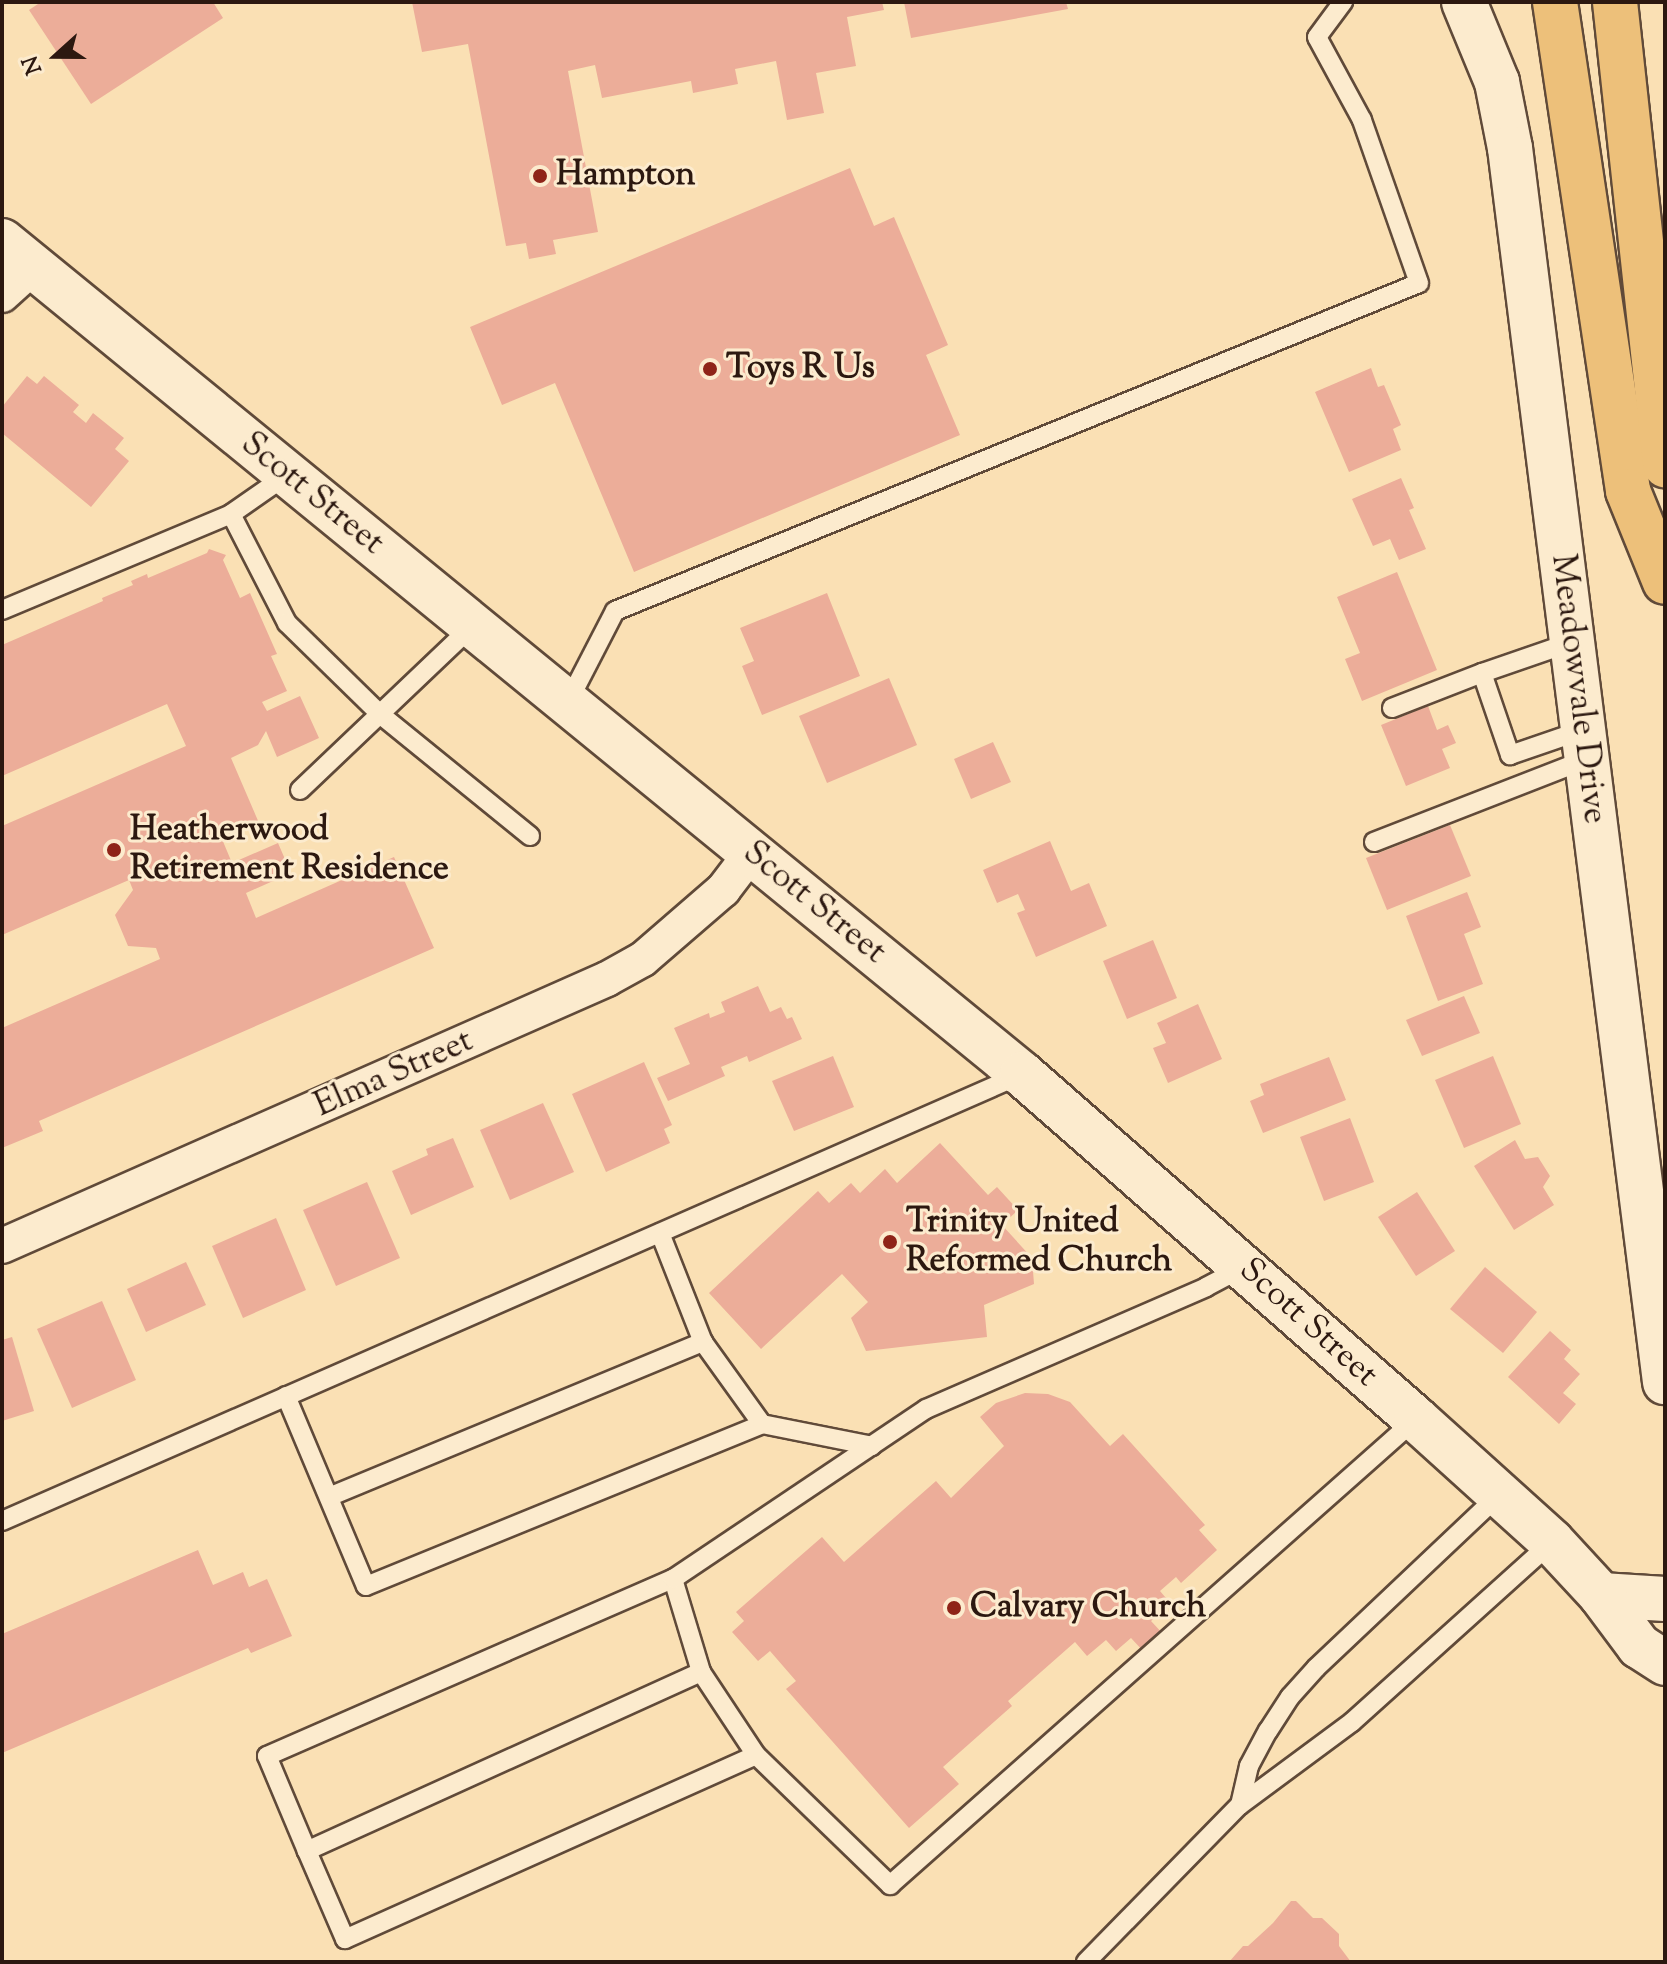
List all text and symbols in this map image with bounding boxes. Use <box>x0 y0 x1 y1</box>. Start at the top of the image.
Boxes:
north arrow <box>16 16 96 96</box>
text: N <box>16 51 52 79</box>
place label: Hampton <box>556 156 695 196</box>
marker: Hampton <box>531 167 549 185</box>
place label: Toys R Us <box>726 349 875 389</box>
marker: Toys R Us <box>701 360 719 378</box>
street label: Scott Street <box>232 424 392 564</box>
street label: Meadowvale Drive <box>1541 552 1615 826</box>
place label: Heatherwood Retirement Residence <box>130 810 449 890</box>
street label: Scott Street <box>734 833 894 973</box>
marker: Heatherwood Retirement Residence <box>105 841 123 859</box>
street label: Elma Street <box>309 1021 479 1127</box>
place label: Trinity United Reformed Church <box>906 1202 1172 1282</box>
marker: Trinity United Reformed Church <box>881 1233 899 1251</box>
street label: Scott Street <box>1230 1250 1386 1396</box>
place label: Calvary Church <box>970 1588 1206 1628</box>
marker: Calvary Church <box>945 1599 963 1617</box>

